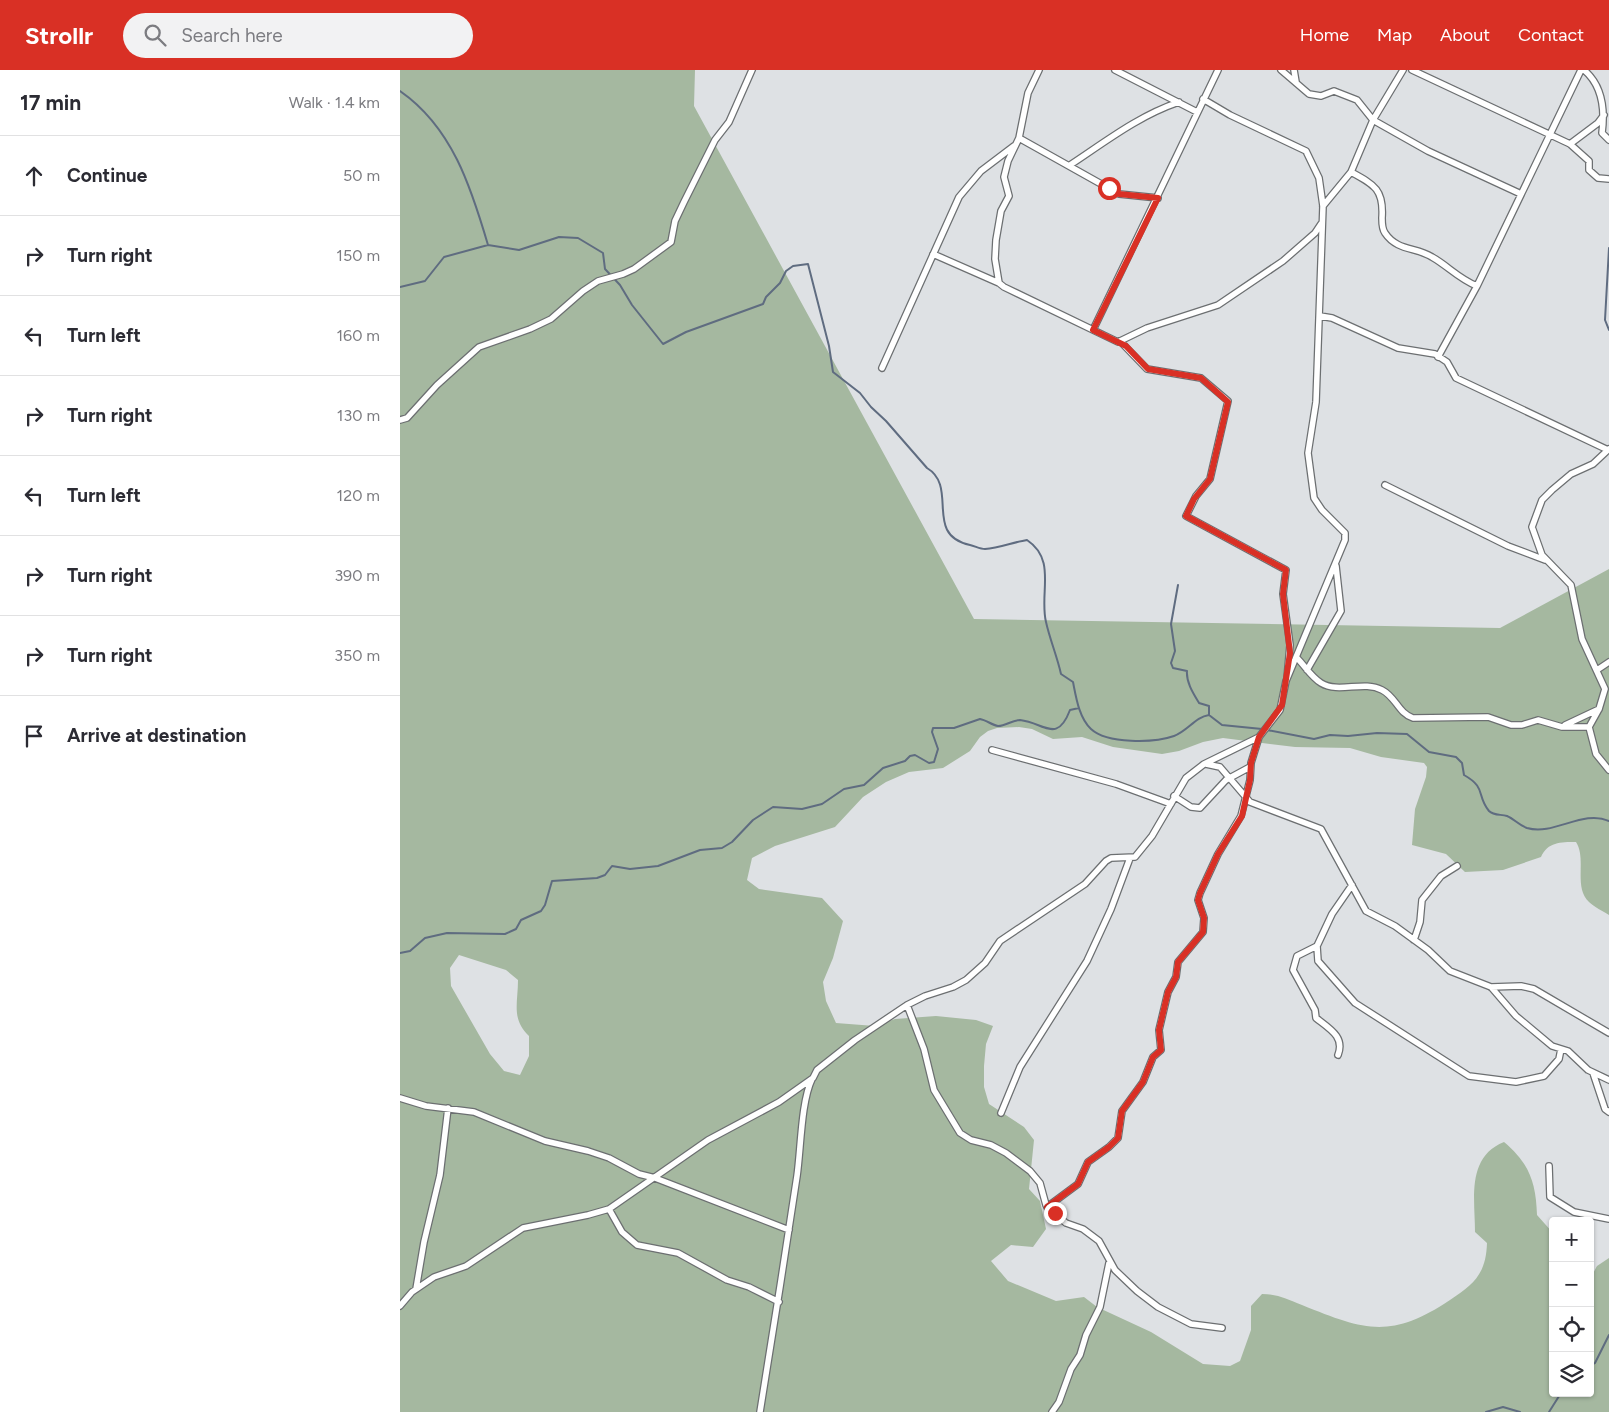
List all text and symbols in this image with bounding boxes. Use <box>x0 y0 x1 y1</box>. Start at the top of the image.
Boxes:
search box <box>123 13 473 58</box>
text: Strollr <box>25 21 93 50</box>
icon: search <box>141 21 169 49</box>
text: Search here <box>181 24 283 47</box>
text: Home <box>1300 24 1349 46</box>
text: Map <box>1377 24 1412 46</box>
text: About <box>1440 24 1490 46</box>
text: Contact <box>1518 24 1584 46</box>
text: 17 min <box>20 90 81 115</box>
text: Walk · 1.4 km <box>289 93 380 112</box>
icon: ahead <box>20 162 48 190</box>
text: Continue <box>67 164 147 187</box>
text: 50 m <box>343 166 380 185</box>
route start <box>1098 177 1121 200</box>
icon: right <box>20 242 48 270</box>
text: Turn right <box>67 244 153 267</box>
text: 150 m <box>336 246 380 265</box>
icon: left <box>20 322 48 350</box>
text: Turn left <box>67 324 141 347</box>
text: 160 m <box>337 326 380 345</box>
icon: right <box>20 402 48 430</box>
text: Turn right <box>67 404 153 427</box>
text: 130 m <box>337 406 380 425</box>
icon: left <box>20 482 48 510</box>
text: Turn left <box>67 484 141 507</box>
text: 120 m <box>337 486 380 505</box>
icon: right <box>20 562 48 590</box>
text: Turn right <box>67 564 153 587</box>
text: 390 m <box>334 566 380 585</box>
icon: right <box>20 642 48 670</box>
text: Turn right <box>67 644 153 667</box>
text: 350 m <box>334 646 380 665</box>
icon: arrive <box>20 722 48 750</box>
text: Arrive at destination <box>67 724 246 747</box>
route end <box>1044 1202 1067 1225</box>
map controls <box>1549 1217 1594 1397</box>
button: + <box>1549 1217 1594 1262</box>
button: − <box>1549 1262 1594 1307</box>
button: locate <box>1549 1307 1594 1352</box>
button: layers <box>1549 1352 1594 1397</box>

